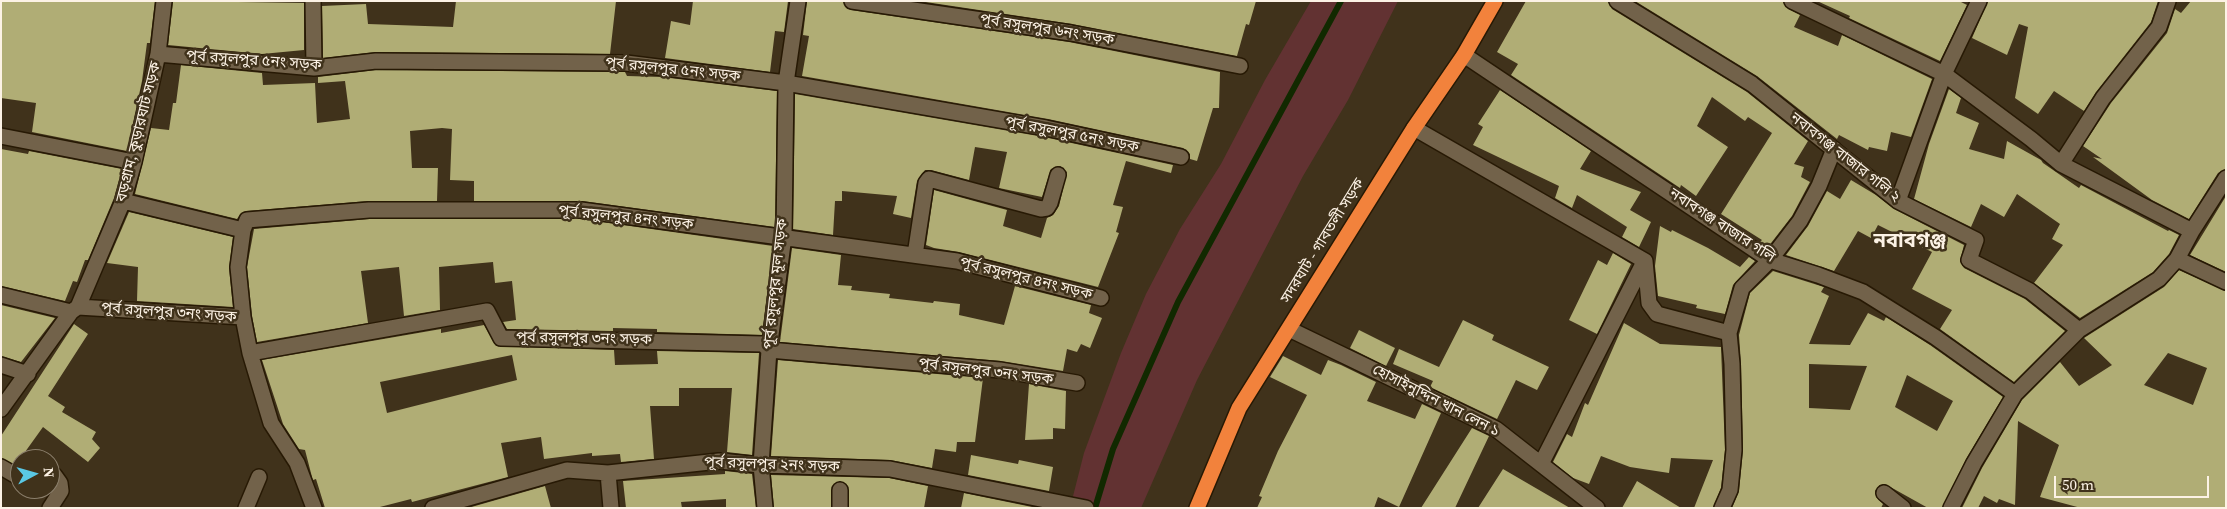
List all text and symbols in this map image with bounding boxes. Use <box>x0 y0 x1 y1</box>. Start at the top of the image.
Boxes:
street label: পূর্ব রসুলপুর ৬নং সড়ক <box>979 10 1115 50</box>
street label: পূর্ব রসুলপুর ৫নং সড়ক <box>186 47 322 75</box>
street label: পূর্ব রসুলপুর ৫নং সড়ক <box>605 54 741 86</box>
street label: বড়গ্রাম, কুড়ারঘাট সড়ক <box>113 60 165 204</box>
street label: নবাবগঞ্জ বাজার গলি ২ <box>1786 109 1904 207</box>
street label: পূর্ব রসুলপুর ৫নং সড়ক <box>1004 113 1140 157</box>
street label: সদরঘাট - গাবতলী সড়ক <box>1277 175 1369 307</box>
street label: নবাবগঞ্জ বাজার গলি <box>1666 185 1778 267</box>
street label: পূর্ব রসুলপুর ৪নং সড়ক <box>558 202 694 234</box>
street label: পূর্ব রসুলপুর মূল সড়ক <box>760 218 792 350</box>
district label: নবাবগঞ্জ <box>1874 230 1946 254</box>
street label: পূর্ব রসুলপুর ৪নং সড়ক <box>958 254 1094 304</box>
street label: পূর্ব রসুলপুর ৩নং সড়ক <box>101 299 237 327</box>
street label: পূর্ব রসুলপুর ৩নং সড়ক <box>516 329 652 349</box>
street label: পূর্ব রসুলপুর ৩নং সড়ক <box>918 355 1054 389</box>
street label: হোসাইনুদ্দিন খান লেন ১ <box>1369 361 1503 441</box>
north arrow <box>10 449 60 499</box>
street label: পূর্ব রসুলপুর ২নং সড়ক <box>704 454 840 476</box>
text: N <box>38 466 59 479</box>
scale bar <box>2057 466 2212 498</box>
text: 50 m <box>2062 474 2094 495</box>

